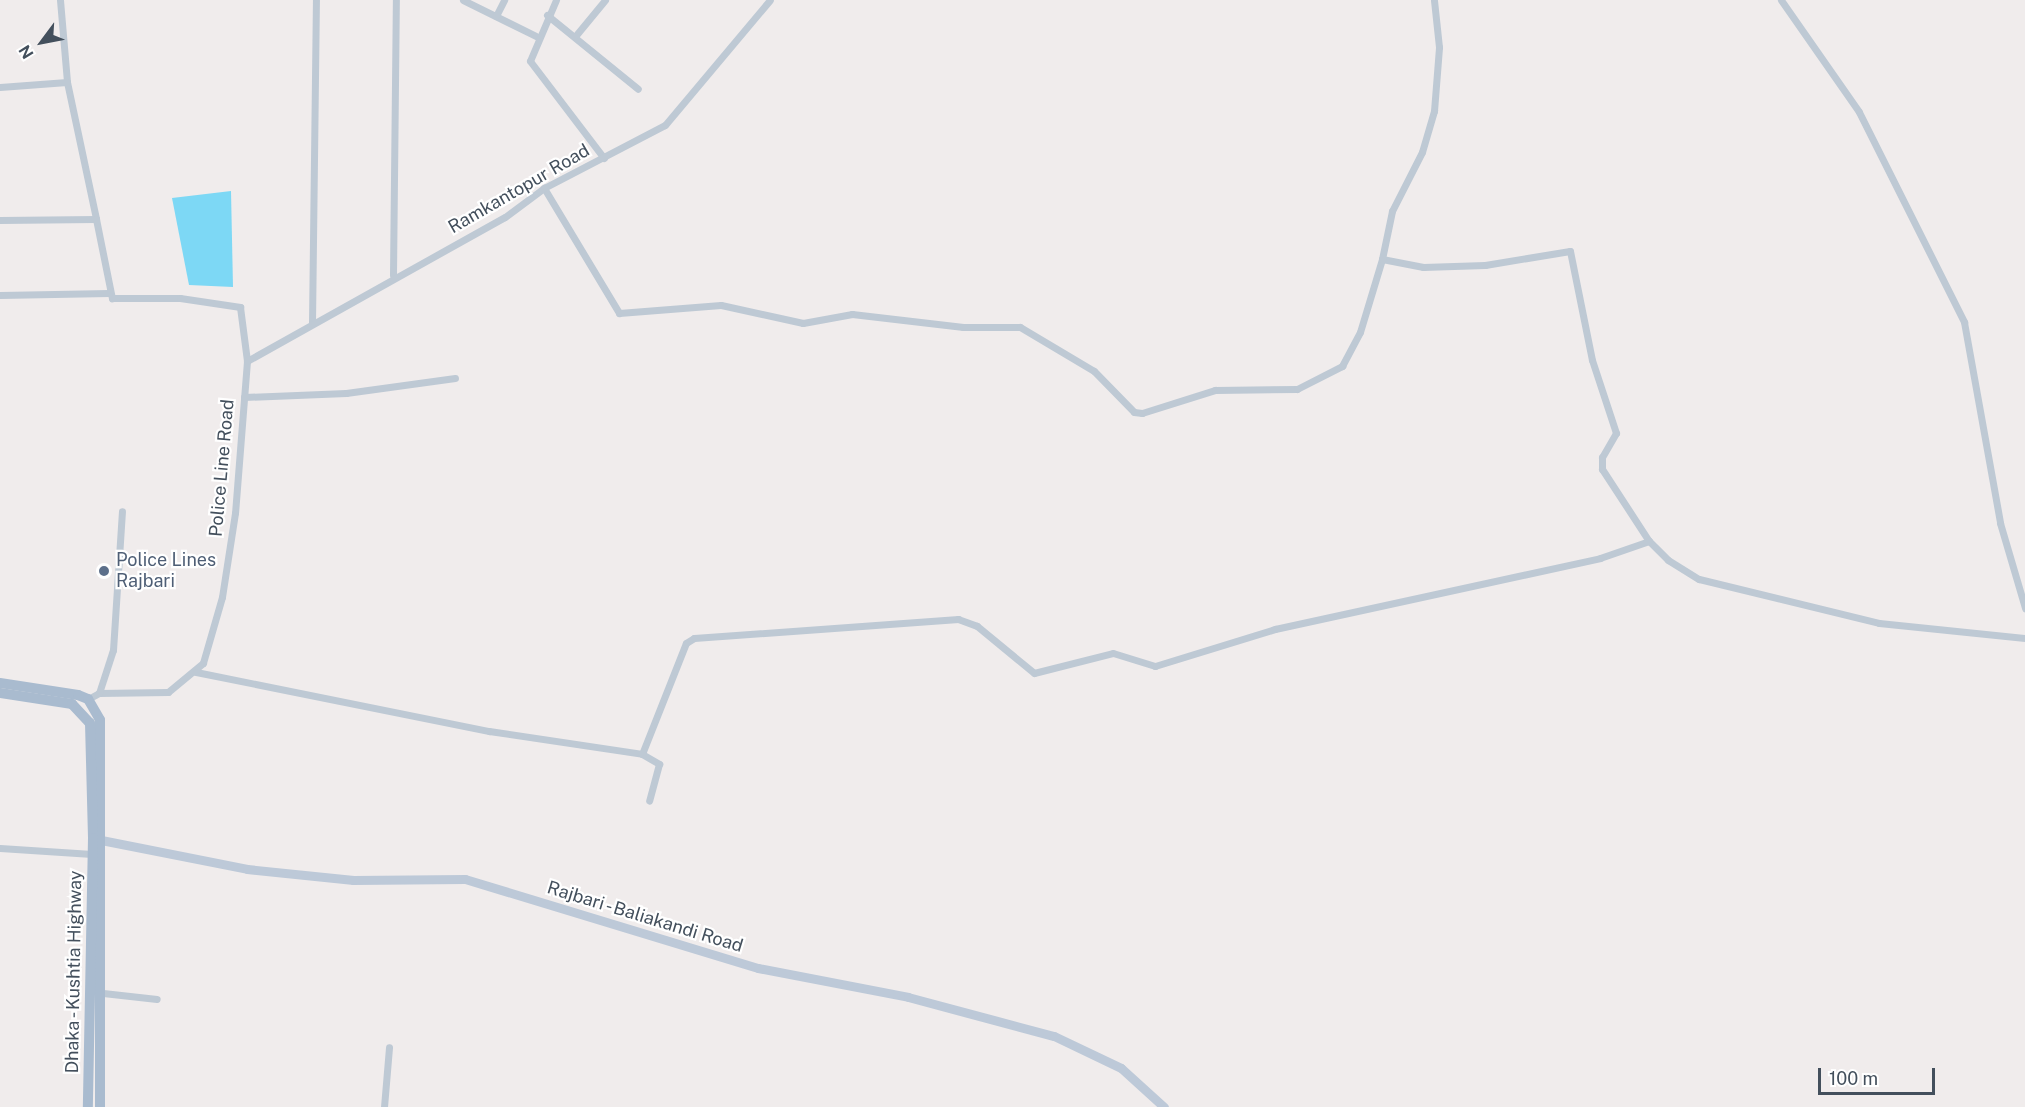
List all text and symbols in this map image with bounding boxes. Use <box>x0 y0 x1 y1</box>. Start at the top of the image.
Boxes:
north arrow <box>12 12 72 72</box>
text: N <box>15 41 38 62</box>
street label: Ramkantopur Road <box>445 140 593 238</box>
street label: Police Line Road <box>205 398 239 538</box>
place label: Police Lines Rajbari <box>116 550 216 592</box>
marker: Police Lines Rajbari <box>97 564 111 578</box>
street label: Dhaka - Kushtia Highway <box>61 868 87 1076</box>
street label: Rajbari - Baliakandi Road <box>542 876 748 958</box>
scale bar <box>1821 1056 1938 1094</box>
text: 100 m <box>1829 1068 1878 1089</box>

